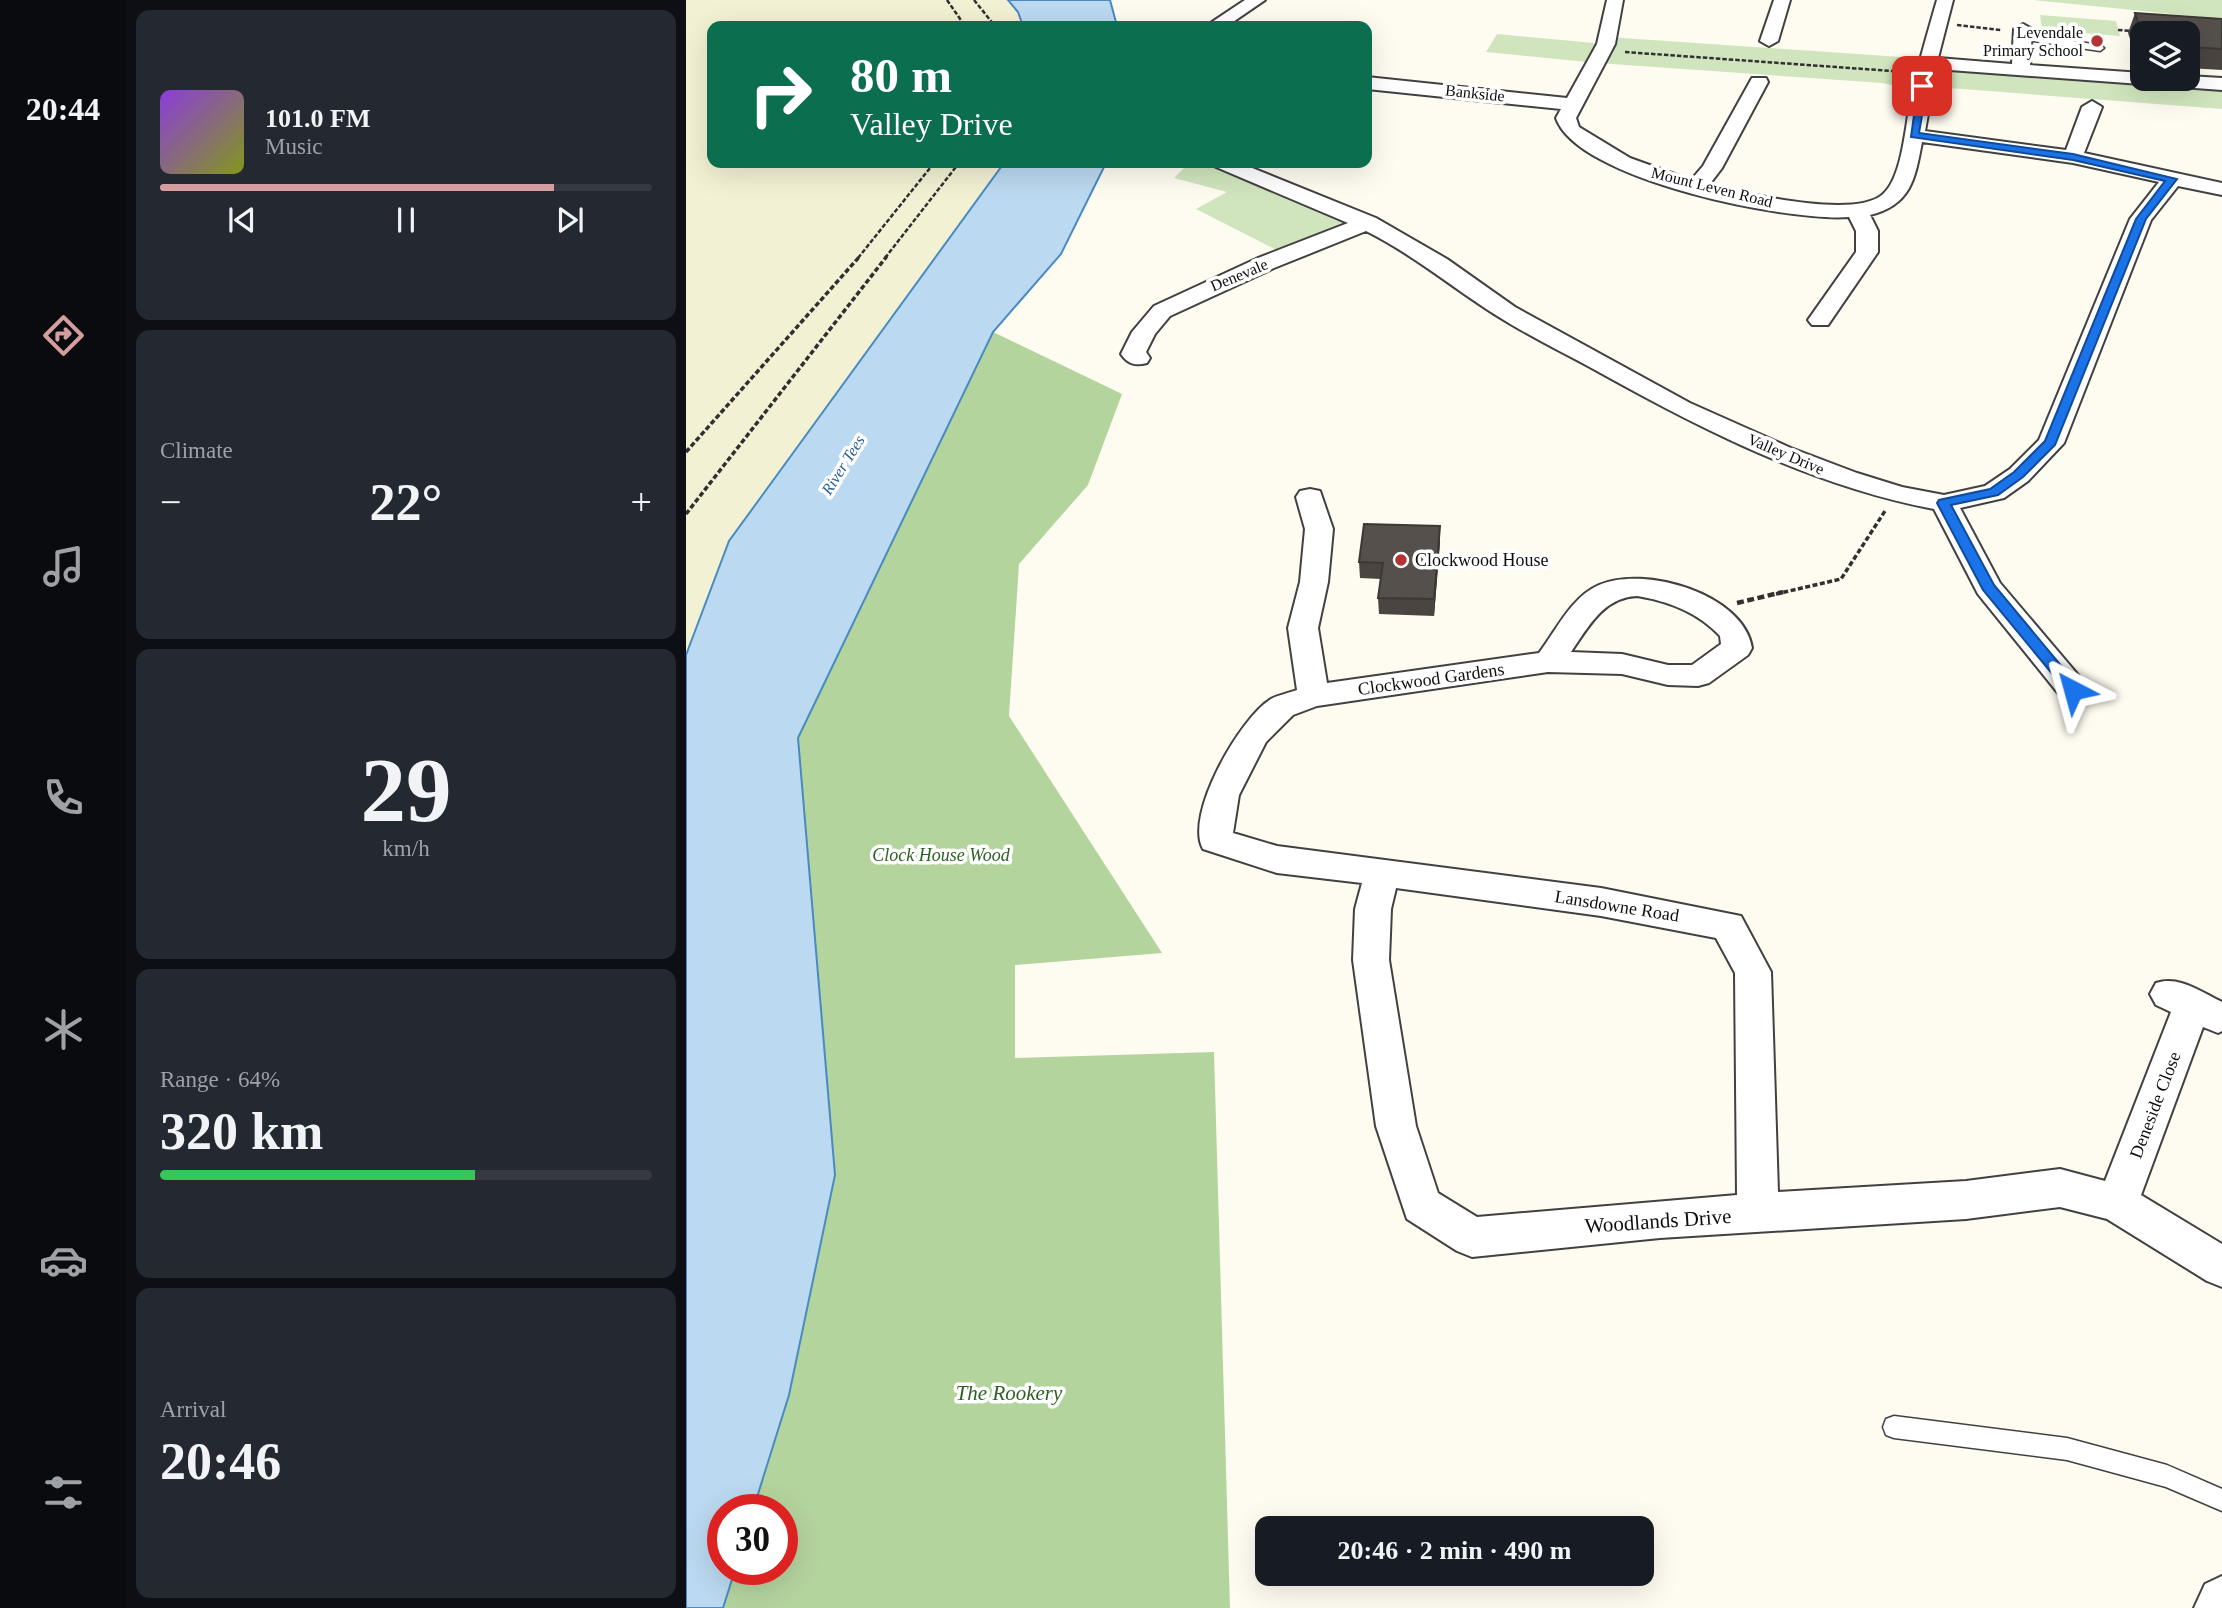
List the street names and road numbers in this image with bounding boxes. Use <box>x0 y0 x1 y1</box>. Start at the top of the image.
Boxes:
street label: Bankside <box>1445 81 1505 105</box>
street label: Mount Leven Road <box>1650 164 1774 210</box>
street label: Denevale <box>1208 255 1270 295</box>
street label: Valley Drive <box>1745 430 1827 479</box>
street label: Clockwood Gardens <box>1357 659 1505 699</box>
street label: Lansdowne Road <box>1553 886 1681 926</box>
street label: Deneside Close <box>2126 1049 2184 1161</box>
street label: Woodlands Drive <box>1584 1204 1732 1238</box>

